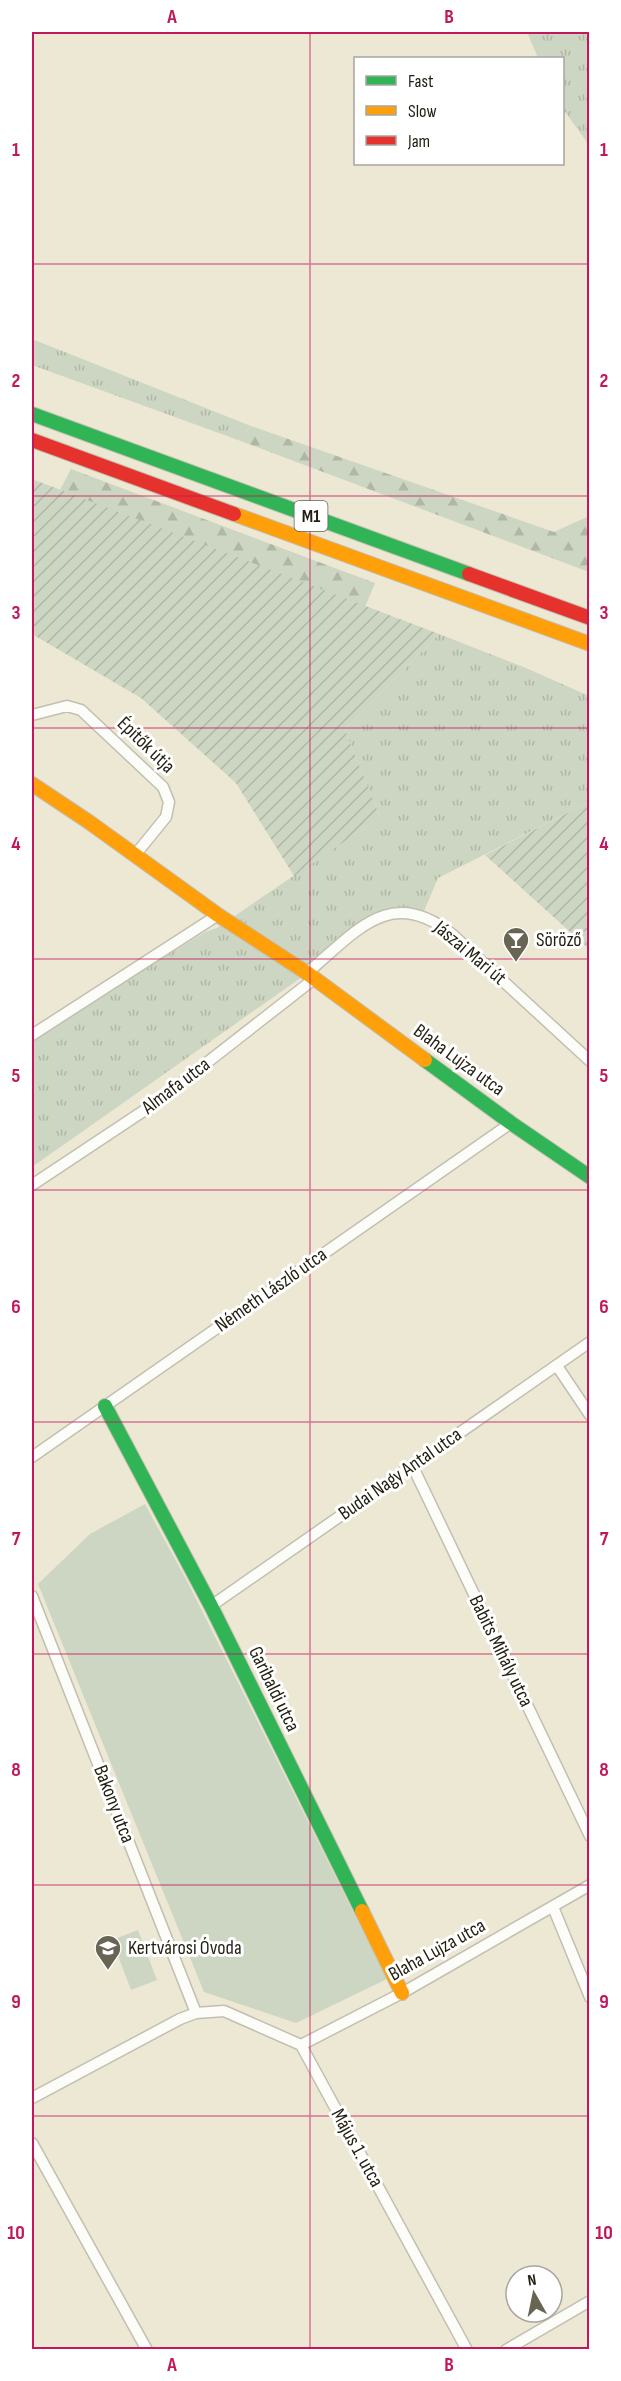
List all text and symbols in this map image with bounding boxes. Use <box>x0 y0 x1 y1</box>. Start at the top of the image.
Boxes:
text: A <box>166 5 177 29</box>
text: B <box>444 5 454 29</box>
legend <box>354 57 564 165</box>
text: Fast <box>408 71 434 92</box>
text: Slow <box>408 101 437 122</box>
text: Jam <box>407 131 430 152</box>
text: 1 <box>12 138 20 162</box>
text: 1 <box>600 138 608 162</box>
text: 2 <box>12 369 20 393</box>
text: 2 <box>600 369 608 393</box>
road number: M1 <box>294 501 328 531</box>
text: 3 <box>12 601 21 625</box>
text: 3 <box>600 601 609 625</box>
street label: Építők útja <box>112 712 180 778</box>
text: 4 <box>11 832 21 856</box>
text: 4 <box>599 832 609 856</box>
street label: Jászai Mari út <box>428 915 511 990</box>
bar icon: Söröző <box>501 925 531 963</box>
place label: Söröző <box>536 928 582 952</box>
street label: Blaha Lujza utca <box>409 1019 509 1101</box>
street label: Almafa utca <box>136 1053 215 1120</box>
text: 5 <box>12 1064 21 1088</box>
text: 5 <box>600 1064 609 1088</box>
street label: Németh László utca <box>210 1243 332 1337</box>
text: 6 <box>11 1295 21 1319</box>
text: 6 <box>599 1295 609 1319</box>
street label: Budai Nagy Antal utca <box>334 1423 466 1525</box>
text: 7 <box>12 1527 21 1551</box>
text: 7 <box>600 1527 609 1551</box>
street label: Babits Mihály utca <box>464 1591 538 1711</box>
street label: Garibaldi utca <box>243 1643 305 1735</box>
text: 8 <box>11 1758 21 1782</box>
text: 8 <box>599 1758 609 1782</box>
street label: Bakony utca <box>88 1762 140 1846</box>
street label: Blaha Lujza utca <box>384 1914 490 1986</box>
school or university icon: Kertvárosi Óvoda <box>93 1933 123 1971</box>
place label: Kertvárosi Óvoda <box>128 1936 242 1960</box>
text: 9 <box>11 1990 21 2014</box>
text: 9 <box>599 1990 609 2014</box>
street label: Május 1. utca <box>326 2105 388 2191</box>
text: 10 <box>7 2221 25 2245</box>
text: 10 <box>595 2221 613 2245</box>
north arrow <box>504 2264 564 2324</box>
text: N <box>526 2271 538 2291</box>
text: A <box>166 2353 177 2377</box>
text: B <box>444 2353 454 2377</box>

